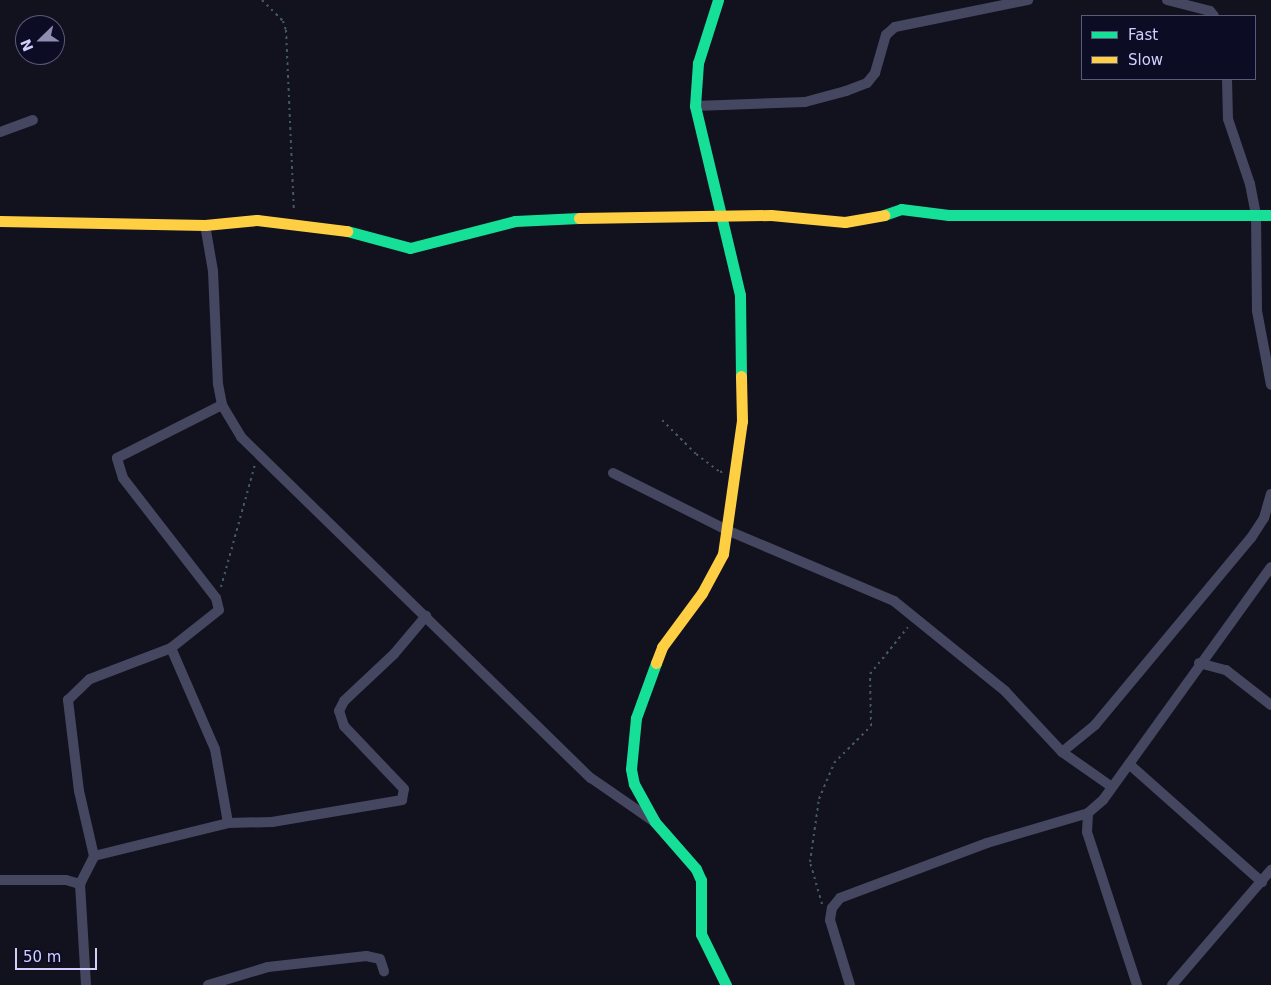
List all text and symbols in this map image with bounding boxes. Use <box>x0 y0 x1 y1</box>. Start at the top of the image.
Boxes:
north arrow <box>15 15 65 65</box>
legend <box>1081 15 1256 80</box>
text: Fast <box>1128 26 1158 44</box>
text: N <box>17 37 37 54</box>
text: Slow <box>1128 51 1163 69</box>
scale bar <box>18 938 100 970</box>
text: 50 m <box>23 948 61 966</box>

